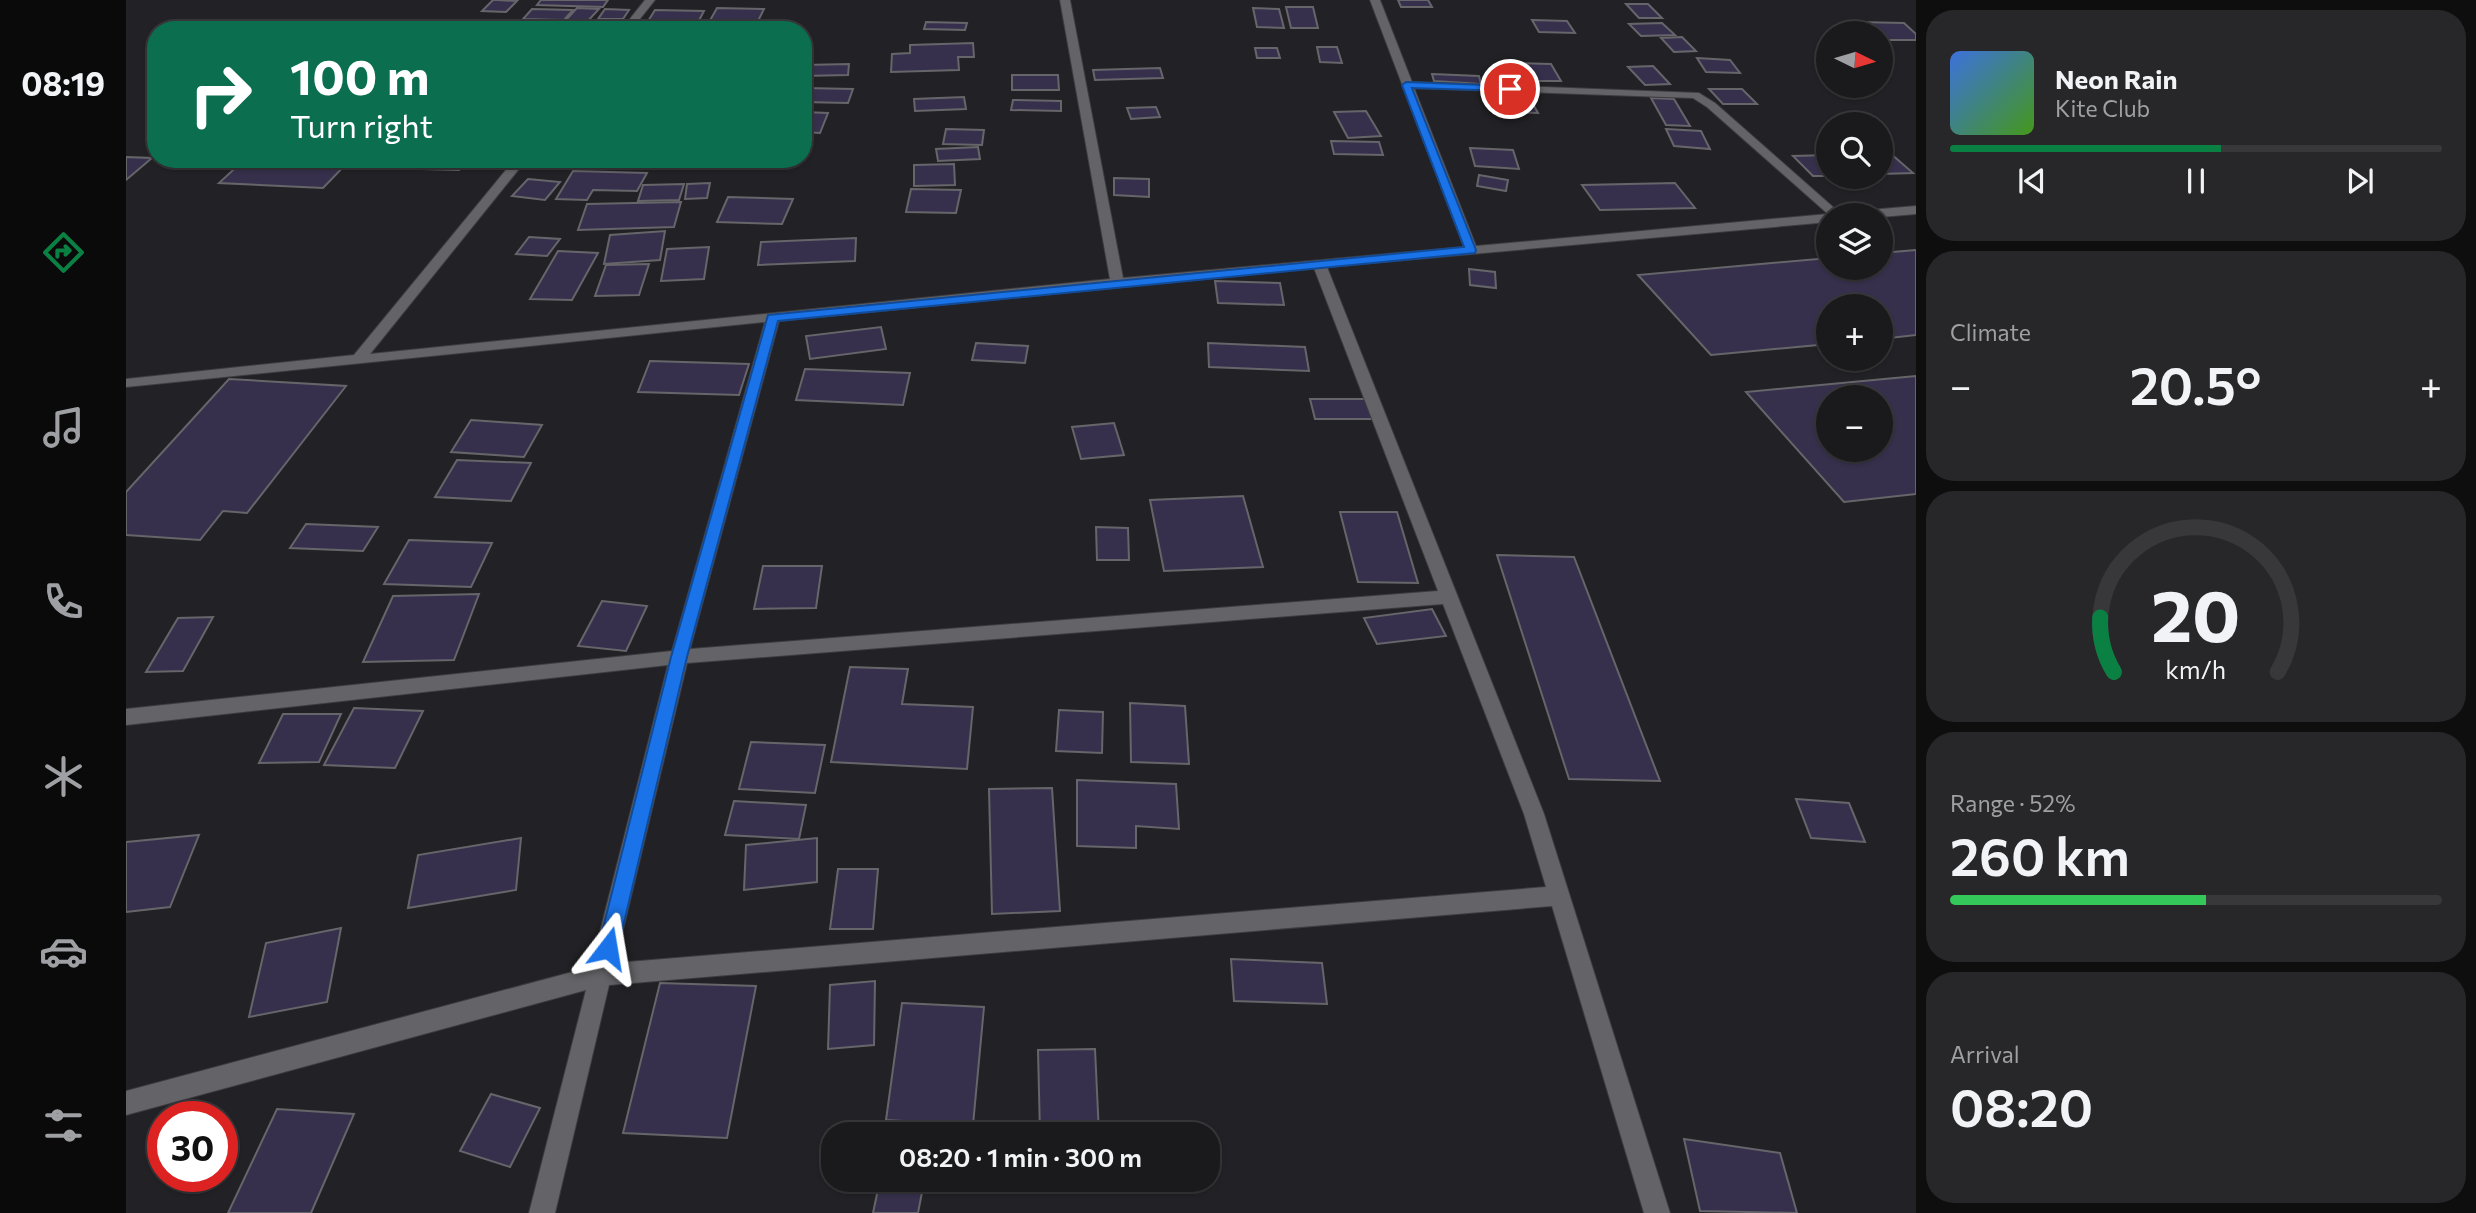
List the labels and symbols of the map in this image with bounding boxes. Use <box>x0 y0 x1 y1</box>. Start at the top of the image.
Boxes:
north arrow <box>1816 21 1894 98</box>
pin <box>1480 59 1540 119</box>
position arrow <box>571 911 645 985</box>
speed limit sign: 30 <box>147 1101 238 1192</box>

